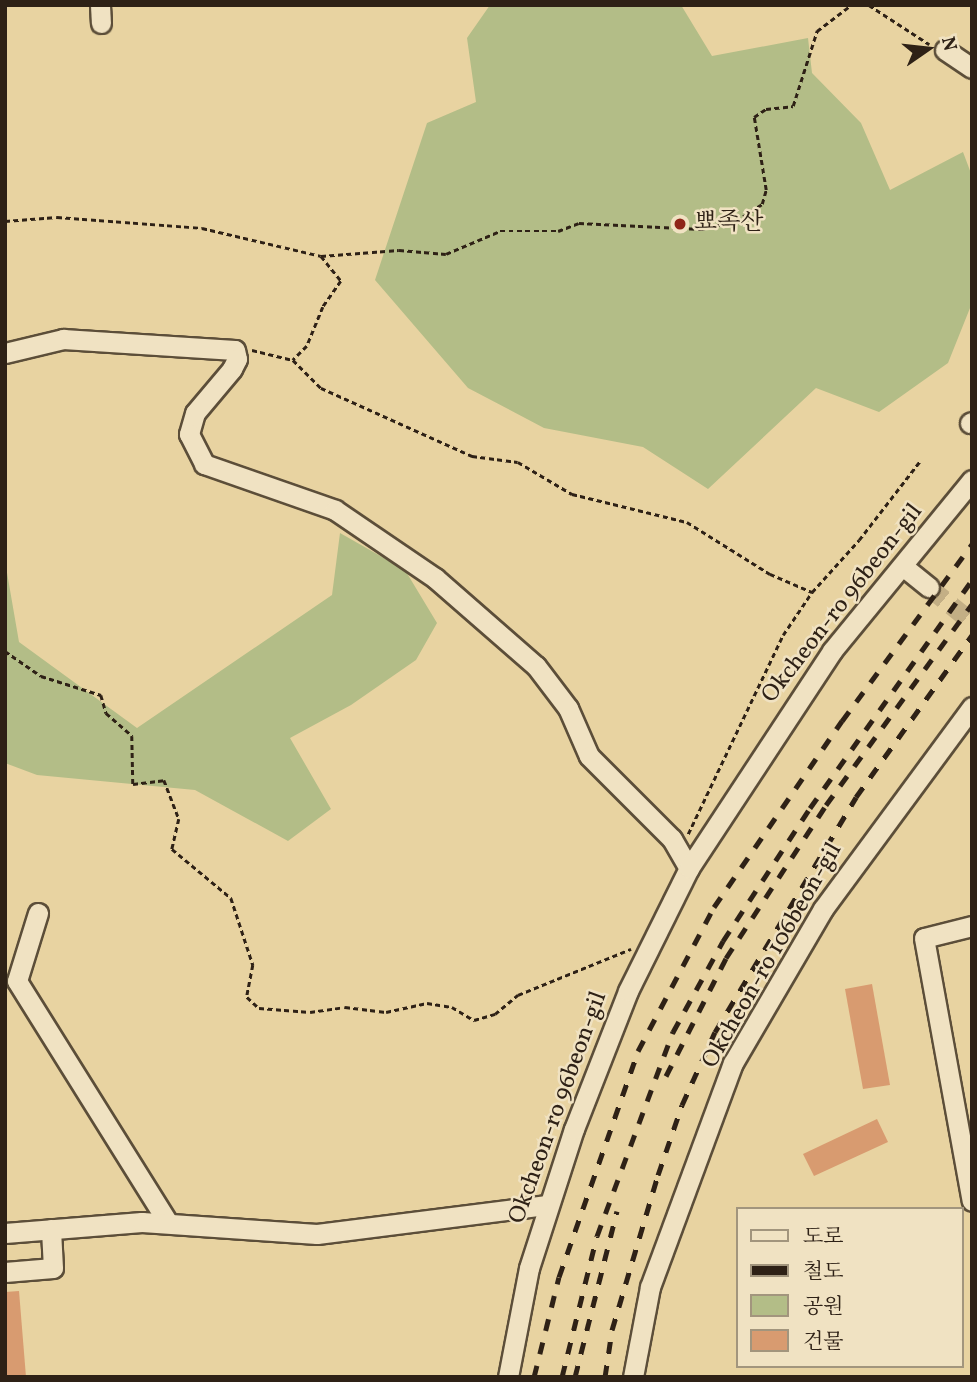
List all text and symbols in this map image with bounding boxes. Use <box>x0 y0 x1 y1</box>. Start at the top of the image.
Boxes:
north arrow <box>893 14 963 84</box>
text: N <box>934 34 963 54</box>
place label: 뾰족산 <box>694 210 764 238</box>
marker: 뾰족산 <box>672 216 688 232</box>
street label: Okcheon-ro 96beon-gil <box>756 499 930 709</box>
street label: Okcheon-ro 106beon-gil <box>697 838 849 1074</box>
street label: Okcheon-ro 96beon-gil <box>504 988 614 1228</box>
legend <box>736 1207 963 1368</box>
text: 도로 <box>803 1223 844 1252</box>
text: 철도 <box>803 1258 844 1287</box>
text: 공원 <box>803 1293 844 1322</box>
text: 건물 <box>803 1328 844 1357</box>

